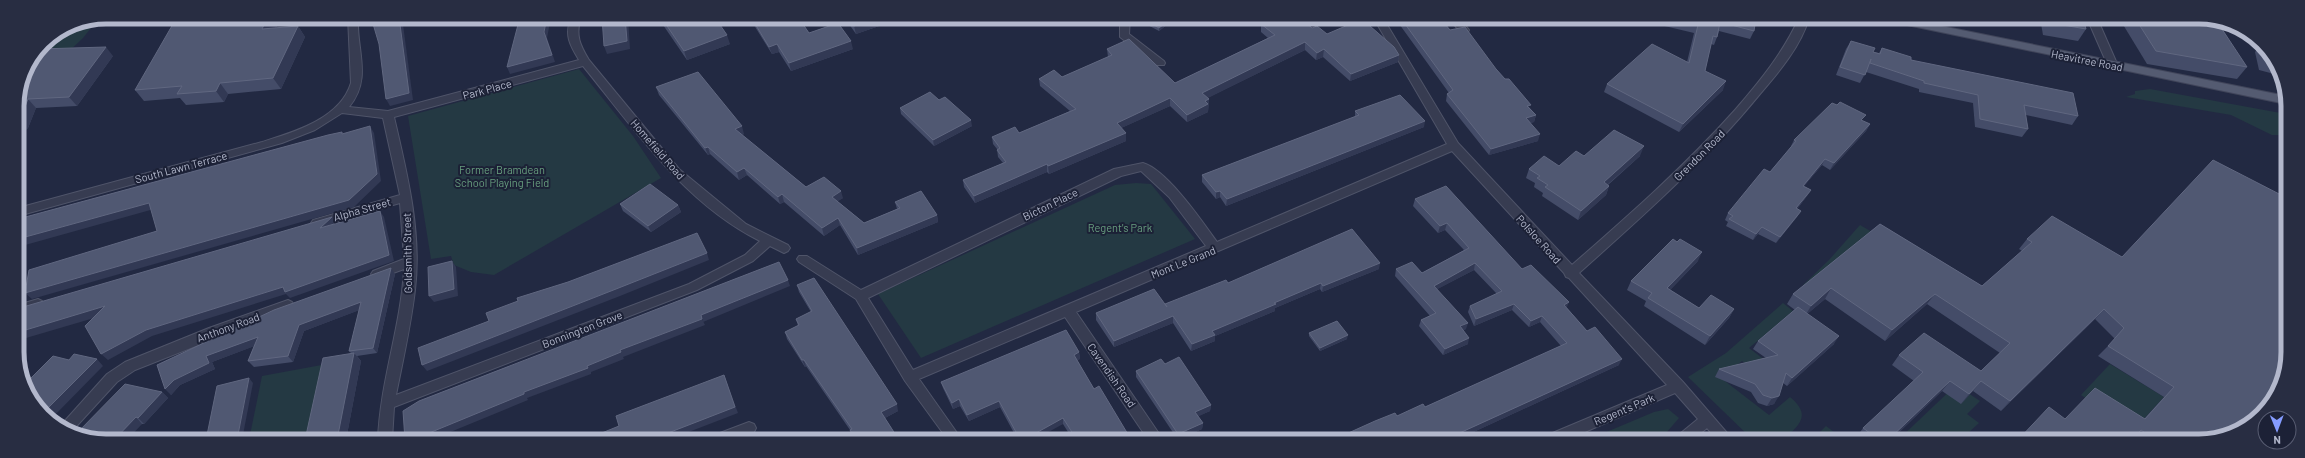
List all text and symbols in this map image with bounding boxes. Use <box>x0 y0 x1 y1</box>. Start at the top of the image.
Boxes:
street label: Heavitree Road <box>2050 47 2124 73</box>
street label: Park Place <box>461 76 513 102</box>
street label: Homefield Road <box>628 116 688 182</box>
street label: Grendon Road <box>1671 127 1727 183</box>
street label: South Lawn Terrace <box>134 148 229 186</box>
park label: Former Bramdean School Playing Field <box>455 163 549 189</box>
street label: Bicton Place <box>1020 185 1080 223</box>
street label: Alpha Street <box>332 195 392 223</box>
street label: Polsloe Road <box>1514 212 1564 266</box>
street label: Goldsmith Street <box>400 213 414 293</box>
park label: Regent's Park <box>1088 221 1153 234</box>
street label: Mont Le Grand <box>1149 243 1217 281</box>
street label: Bonnington Grove <box>540 308 624 350</box>
street label: Anthony Road <box>195 310 261 344</box>
street label: Cavendish Road <box>1085 340 1139 410</box>
street label: Regent's Park <box>1592 390 1657 428</box>
north arrow <box>2257 410 2297 450</box>
text: N <box>2273 434 2281 447</box>

